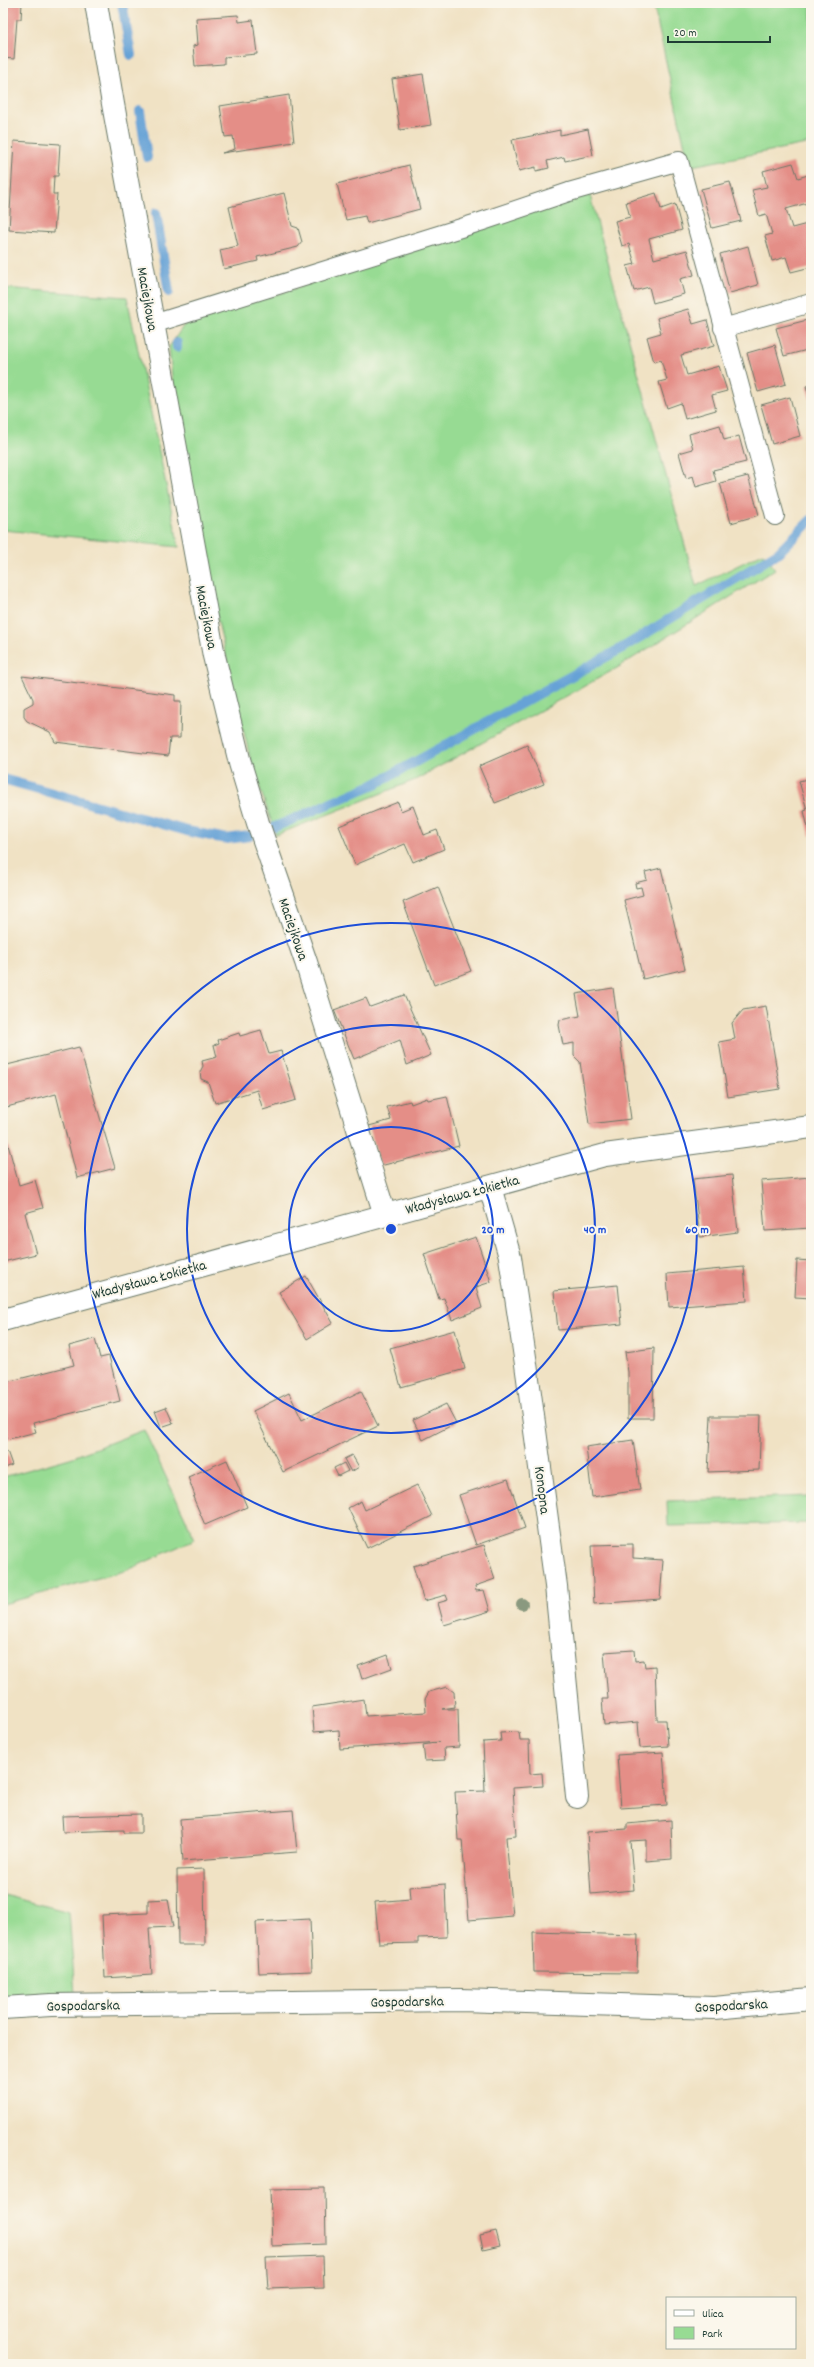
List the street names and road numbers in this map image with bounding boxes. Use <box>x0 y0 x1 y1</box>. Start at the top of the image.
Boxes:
street label: Maciejkowa <box>130 266 163 334</box>
street label: Maciejkowa <box>188 584 222 652</box>
street label: Maciejkowa <box>271 896 313 965</box>
street label: Władysława Łokietka <box>403 1170 523 1222</box>
street label: Władysława Łokietka <box>90 1255 210 1307</box>
street label: Konopna <box>527 1465 555 1516</box>
street label: Gospodarska <box>370 1991 445 2015</box>
street label: Gospodarska <box>694 1994 769 2020</box>
street label: Gospodarska <box>46 1995 121 2019</box>

